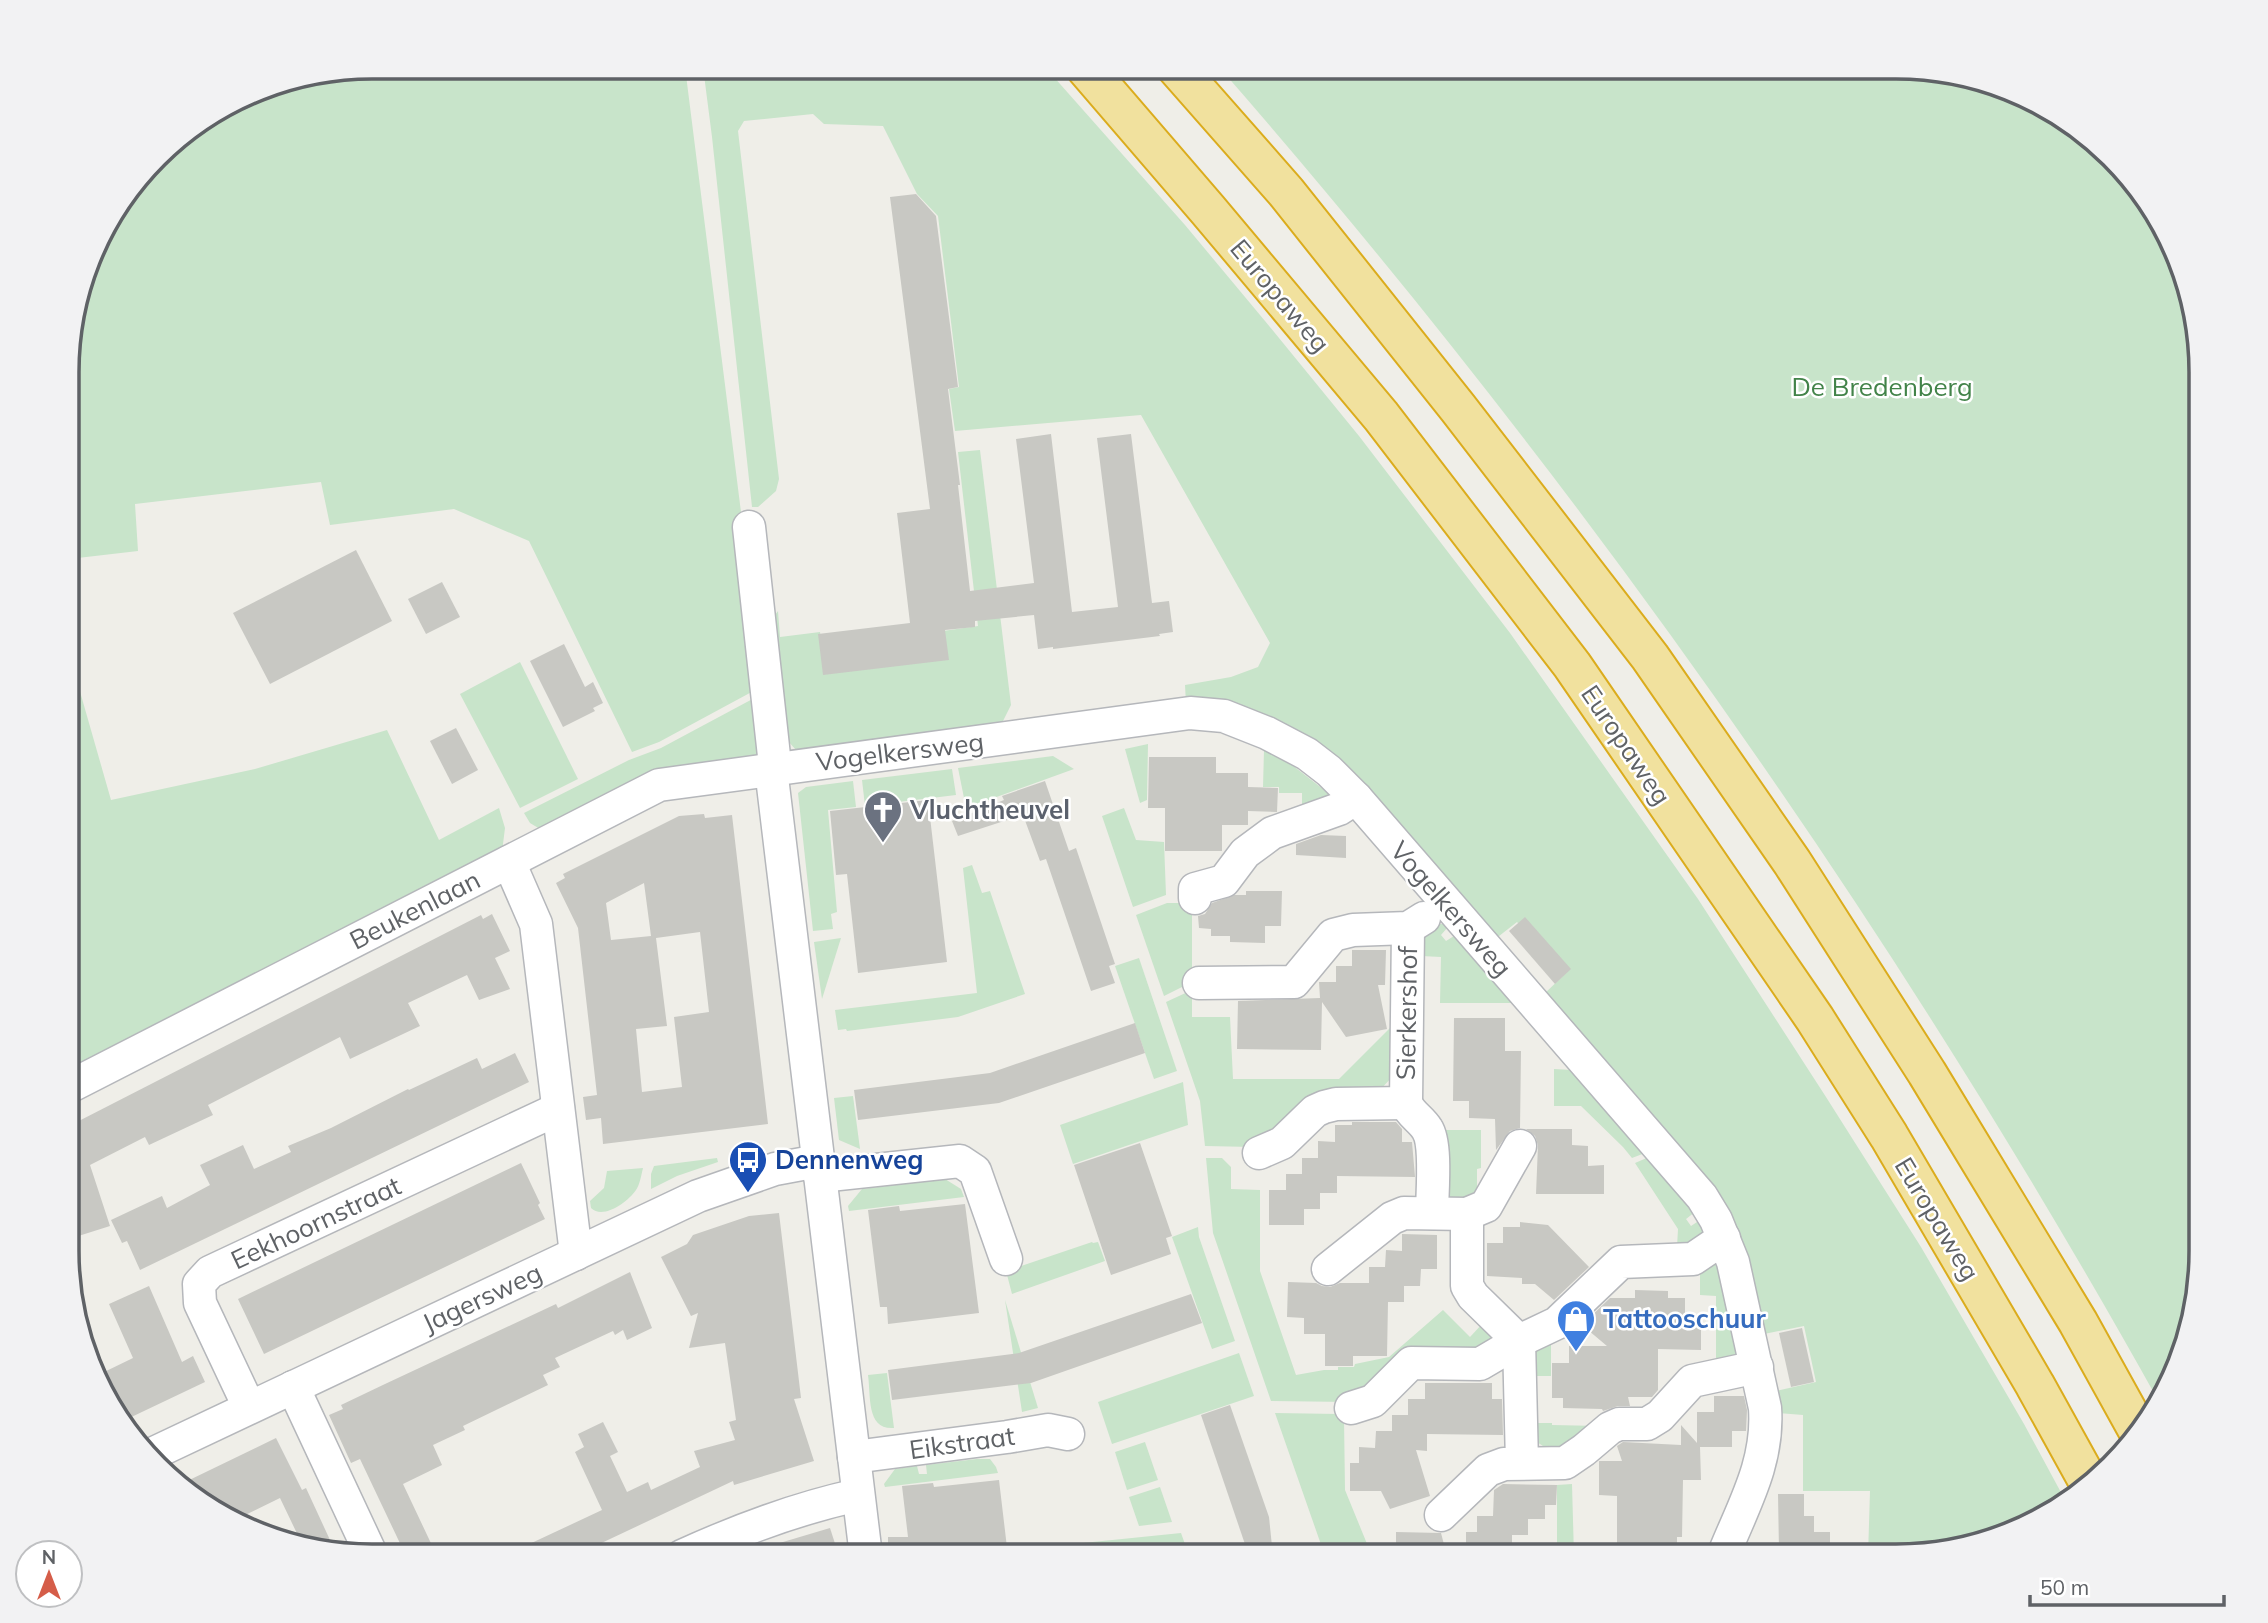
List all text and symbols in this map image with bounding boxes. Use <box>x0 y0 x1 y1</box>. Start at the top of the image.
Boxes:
street label: Europaweg <box>1223 232 1337 359</box>
park label: De Bredenberg <box>1791 370 1973 403</box>
street label: Europaweg <box>1574 678 1679 811</box>
street label: Vogelkersweg <box>814 725 986 778</box>
church icon: Vluchtheuvel <box>862 789 904 844</box>
place label: Vluchtheuvel <box>909 793 1070 826</box>
street label: Vogelkersweg <box>1384 834 1519 983</box>
street label: Beukenlaan <box>344 863 485 956</box>
street label: Sierkershof <box>1389 944 1424 1080</box>
bus stop icon: Dennenweg <box>727 1139 769 1194</box>
place label: Dennenweg <box>775 1143 923 1176</box>
street label: Europaweg <box>1888 1151 1987 1286</box>
street label: Eekhoornstraat <box>226 1169 406 1276</box>
street label: Jagersweg <box>417 1256 547 1340</box>
shop icon: Tattooschuur <box>1555 1298 1597 1353</box>
place label: Tattooschuur <box>1603 1302 1767 1335</box>
street label: Eikstraat <box>907 1419 1017 1466</box>
north arrow <box>14 1539 84 1609</box>
text: N <box>42 1545 56 1569</box>
scale bar <box>2030 1564 2224 1608</box>
text: 50 m <box>2040 1574 2089 1600</box>

